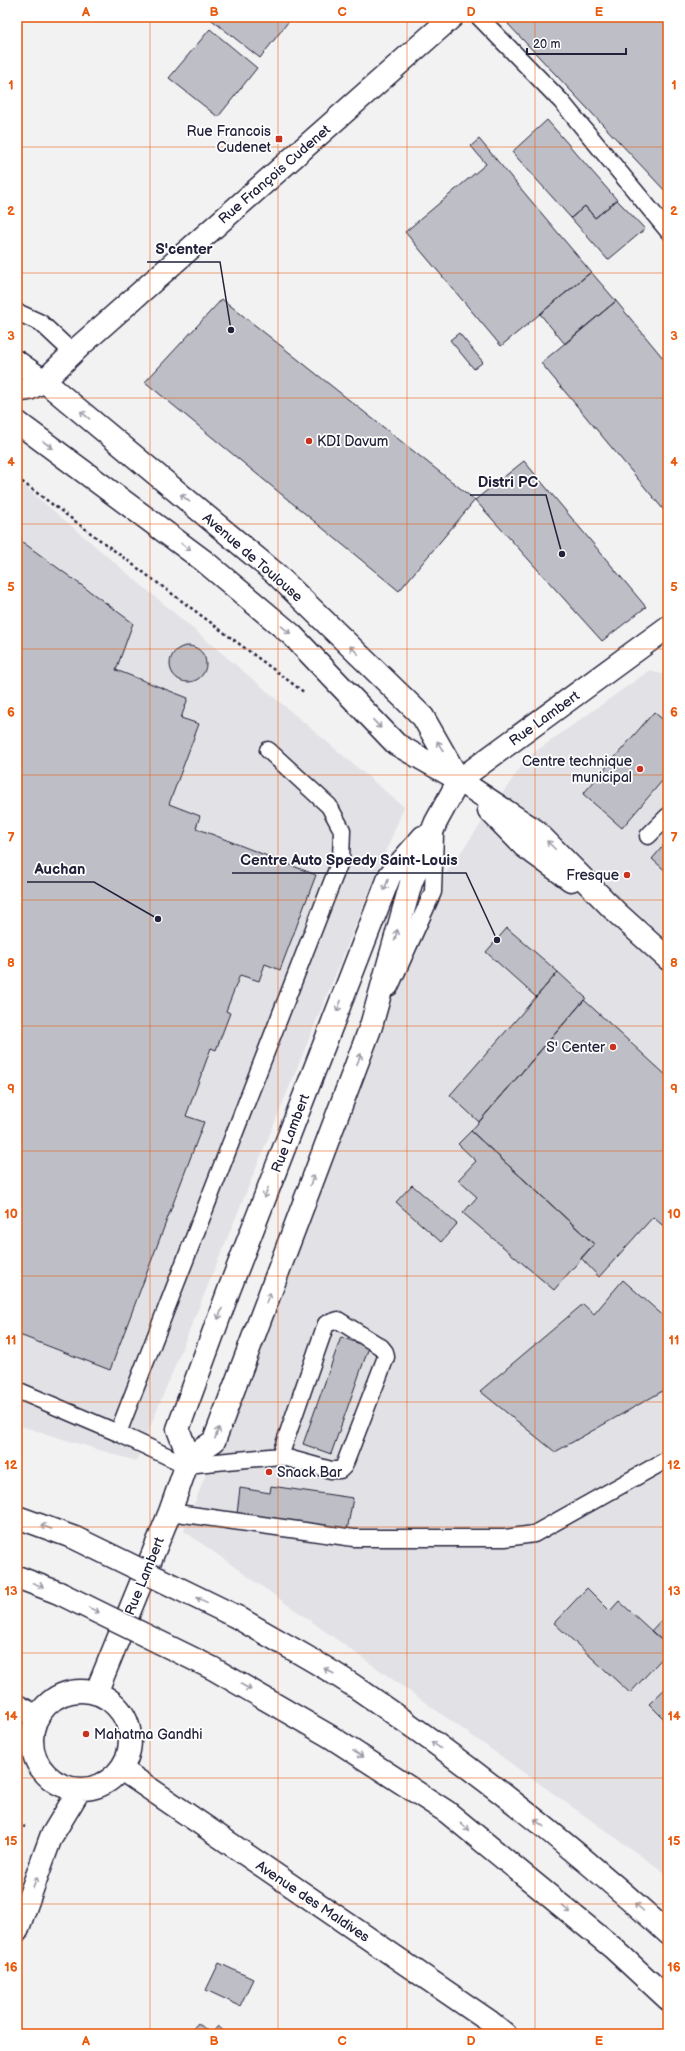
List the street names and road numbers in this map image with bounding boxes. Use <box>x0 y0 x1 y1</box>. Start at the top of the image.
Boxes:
street label: Rue François Cudenet <box>215 121 334 228</box>
street label: Avenue de Toulouse <box>199 509 306 605</box>
street label: Rue Lambert <box>506 687 583 750</box>
street label: Rue Lambert <box>268 1091 313 1175</box>
street label: Rue Lambert <box>121 1534 168 1618</box>
street label: Avenue des Maldives <box>253 1857 373 1946</box>

